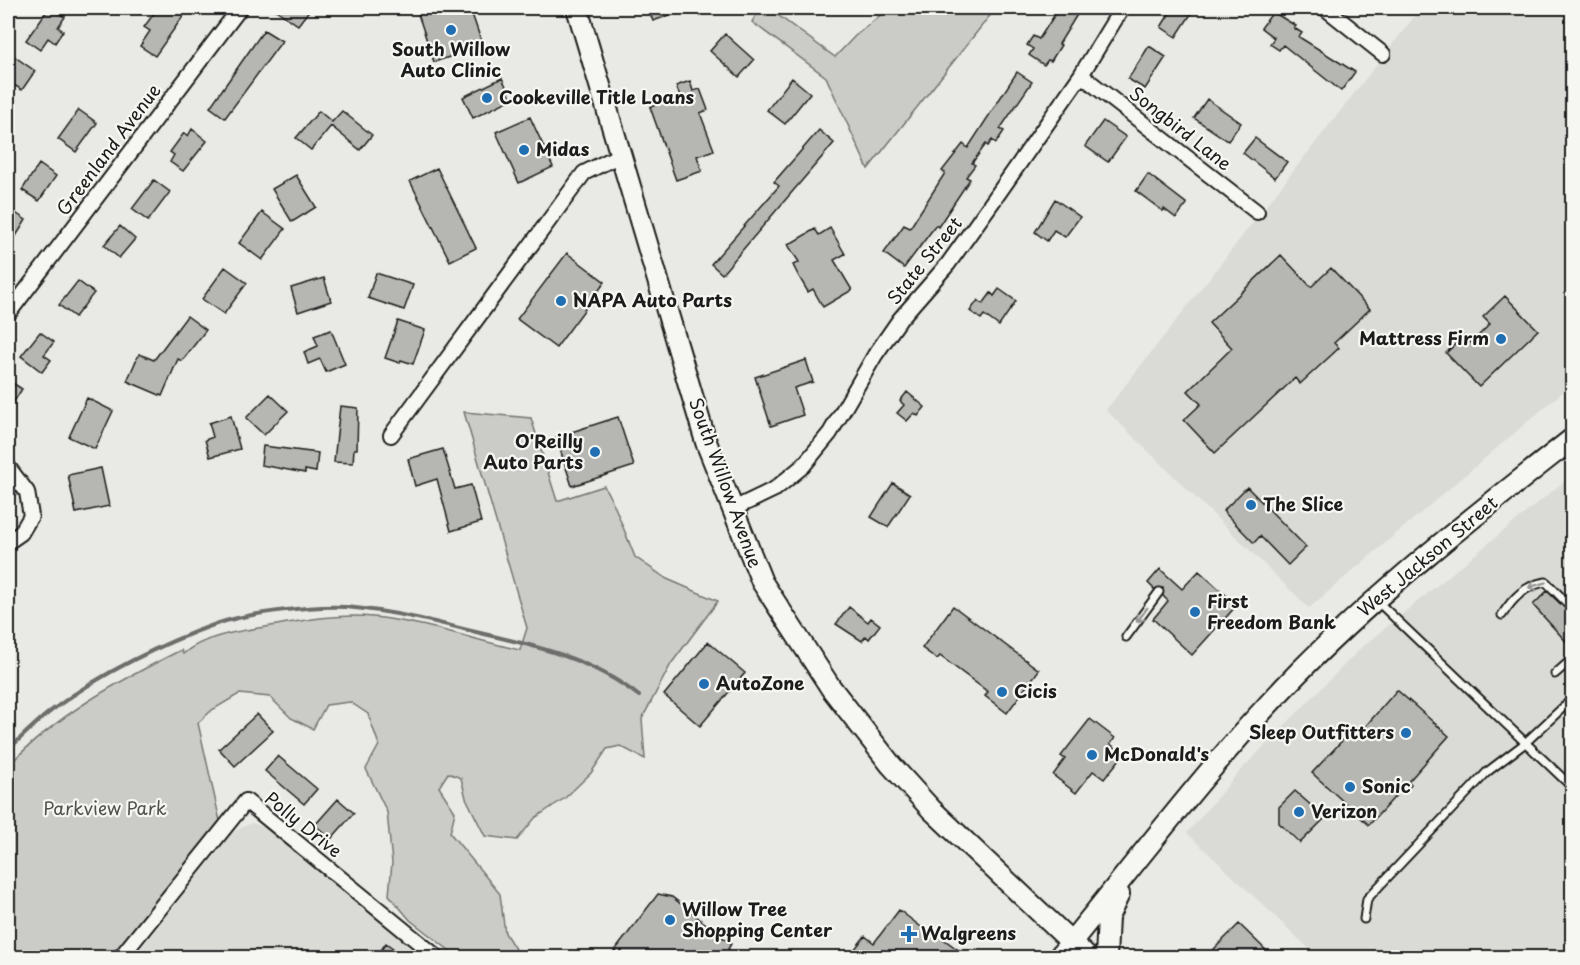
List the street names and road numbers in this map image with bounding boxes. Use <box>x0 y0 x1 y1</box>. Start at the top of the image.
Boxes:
street label: Greenland Avenue <box>49 77 166 221</box>
street label: Songbird Lane <box>1124 79 1238 176</box>
street label: State Street <box>880 210 968 310</box>
street label: South Willow Avenue <box>683 394 770 571</box>
street label: West Jackson Street <box>1351 489 1503 623</box>
street label: Polly Drive <box>260 784 348 863</box>

